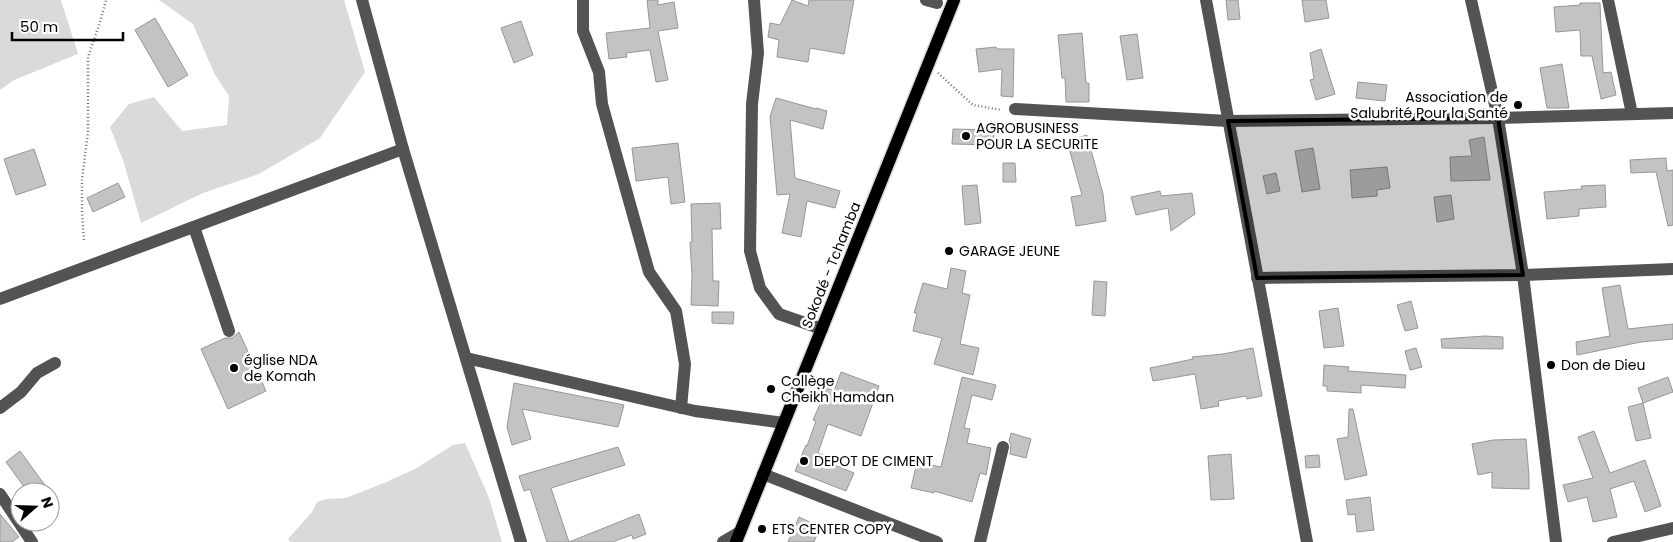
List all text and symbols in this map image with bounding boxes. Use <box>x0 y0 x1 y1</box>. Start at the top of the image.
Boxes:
scale bar <box>12 10 124 42</box>
text: 50 m <box>20 16 58 37</box>
place label: Association de Salubrité Pour la Santé <box>1350 87 1508 123</box>
marker: Association de Salubrité Pour la Santé <box>1512 99 1524 111</box>
place label: AGROBUSINESS POUR LA SECURITE <box>976 118 1098 154</box>
marker: AGROBUSINESS POUR LA SECURITE <box>960 130 972 142</box>
street label: Sokodé - Tchamba <box>797 199 865 331</box>
place label: GARAGE JEUNE <box>959 241 1060 261</box>
marker: GARAGE JEUNE <box>943 245 955 257</box>
place label: église NDA de Komah <box>244 350 318 386</box>
place label: Don de Dieu <box>1561 355 1645 375</box>
marker: Don de Dieu <box>1545 359 1557 371</box>
marker: église NDA de Komah <box>228 362 240 374</box>
place label: Collège Cheikh Hamdan <box>781 371 894 407</box>
marker: Collège Cheikh Hamdan <box>765 383 777 395</box>
place label: DEPOT DE CIMENT <box>814 451 934 471</box>
marker: DEPOT DE CIMENT <box>798 455 810 467</box>
north arrow <box>10 482 60 532</box>
text: N <box>36 494 58 511</box>
place label: ETS CENTER COPY <box>772 519 892 539</box>
marker: ETS CENTER COPY <box>756 523 768 535</box>

